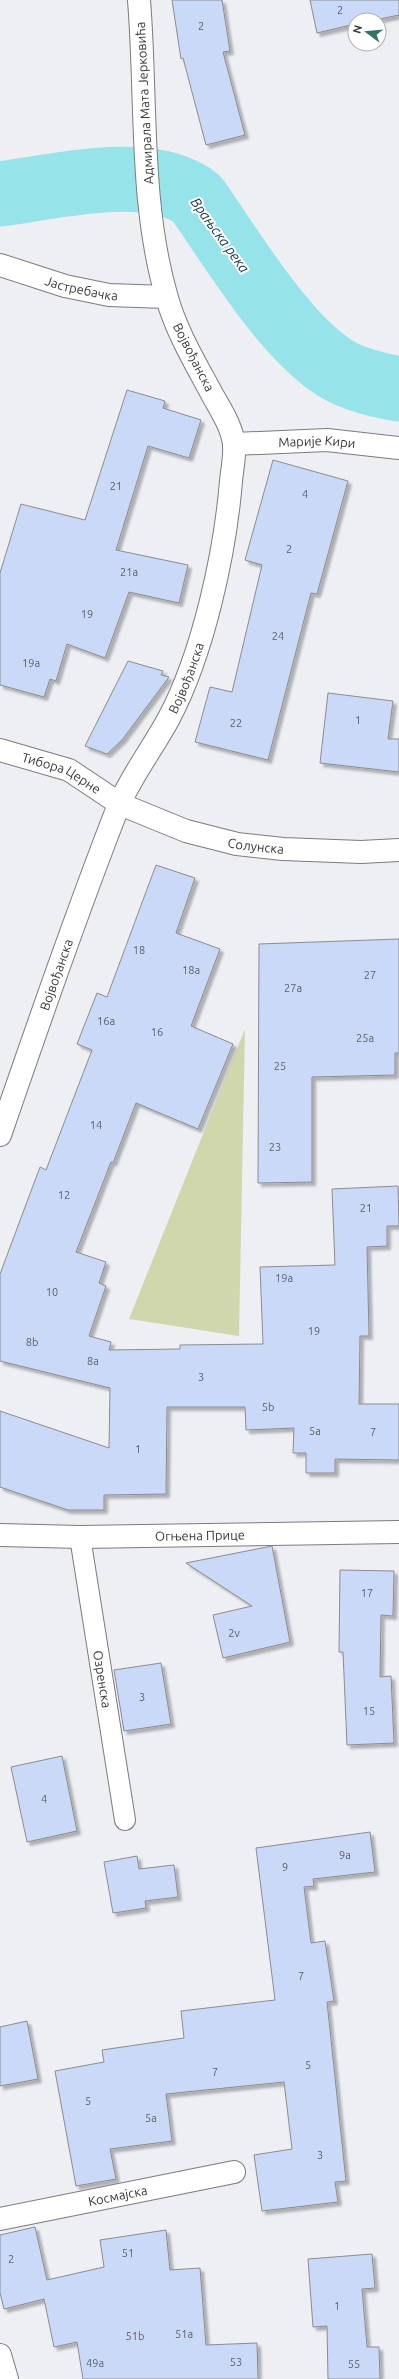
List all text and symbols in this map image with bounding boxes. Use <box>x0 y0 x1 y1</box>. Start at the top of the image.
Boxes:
house number: 2 <box>337 4 343 16</box>
north arrow <box>347 12 387 52</box>
house number: 2 <box>198 20 204 32</box>
street label: Адмирала Мата Јерковића <box>133 21 155 185</box>
text: N <box>350 24 364 35</box>
water label: Врањска река <box>187 194 253 276</box>
street label: Јастребачка <box>43 273 118 302</box>
street label: Војвођанска <box>170 320 217 394</box>
street label: Марије Кири <box>278 433 356 450</box>
house number: 21 <box>110 480 122 492</box>
house number: 4 <box>302 488 308 500</box>
house number: 2 <box>286 543 292 555</box>
house number: 21a <box>120 566 138 578</box>
house number: 19 <box>81 608 93 620</box>
house number: 24 <box>272 630 284 642</box>
street label: Војвођанска <box>166 641 206 716</box>
house number: 19a <box>22 657 40 669</box>
house number: 1 <box>355 714 361 726</box>
house number: 22 <box>230 717 242 729</box>
street label: Тибора Церне <box>20 750 104 796</box>
street label: Солунска <box>226 835 285 856</box>
street label: Војвођанска <box>37 937 75 1012</box>
house number: 18 <box>133 944 145 956</box>
house number: 18a <box>182 964 200 976</box>
house number: 27 <box>364 969 376 981</box>
house number: 27a <box>284 982 302 994</box>
house number: 16a <box>97 1015 115 1027</box>
house number: 16 <box>151 1026 163 1038</box>
house number: 25a <box>356 1032 374 1044</box>
house number: 25 <box>274 1060 286 1072</box>
house number: 14 <box>90 1119 102 1131</box>
house number: 23 <box>269 1141 281 1153</box>
house number: 12 <box>58 1189 70 1201</box>
house number: 21 <box>360 1202 372 1214</box>
house number: 19a <box>275 1272 293 1284</box>
house number: 10 <box>46 1286 58 1298</box>
house number: 19 <box>308 1325 320 1337</box>
house number: 8b <box>26 1336 38 1348</box>
house number: 8a <box>87 1355 99 1367</box>
house number: 3 <box>198 1371 204 1383</box>
house number: 5b <box>262 1401 274 1413</box>
house number: 5a <box>309 1425 321 1437</box>
house number: 7 <box>370 1426 376 1438</box>
house number: 1 <box>135 1443 141 1455</box>
street label: Огњена Прице <box>155 1527 245 1543</box>
house number: 17 <box>361 1587 373 1599</box>
house number: 2v <box>228 1627 240 1639</box>
street label: Озренска <box>91 1649 114 1709</box>
house number: 3 <box>139 1691 145 1703</box>
house number: 15 <box>363 1705 375 1717</box>
house number: 4 <box>41 1793 47 1805</box>
house number: 9a <box>339 1849 351 1861</box>
house number: 9 <box>282 1861 288 1873</box>
house number: 7 <box>298 1970 304 1982</box>
house number: 5 <box>305 2059 311 2071</box>
house number: 7 <box>212 2066 218 2078</box>
house number: 5 <box>85 2095 91 2107</box>
house number: 5a <box>145 2112 157 2124</box>
house number: 3 <box>317 2149 323 2161</box>
street label: Космајска <box>87 2183 149 2208</box>
house number: 51 <box>122 2247 134 2259</box>
house number: 2 <box>8 2253 14 2265</box>
house number: 1 <box>334 2300 340 2312</box>
house number: 51a <box>175 2328 193 2340</box>
house number: 51b <box>126 2330 144 2342</box>
house number: 53 <box>230 2356 242 2368</box>
house number: 49a <box>86 2357 104 2369</box>
house number: 55 <box>348 2358 360 2370</box>

